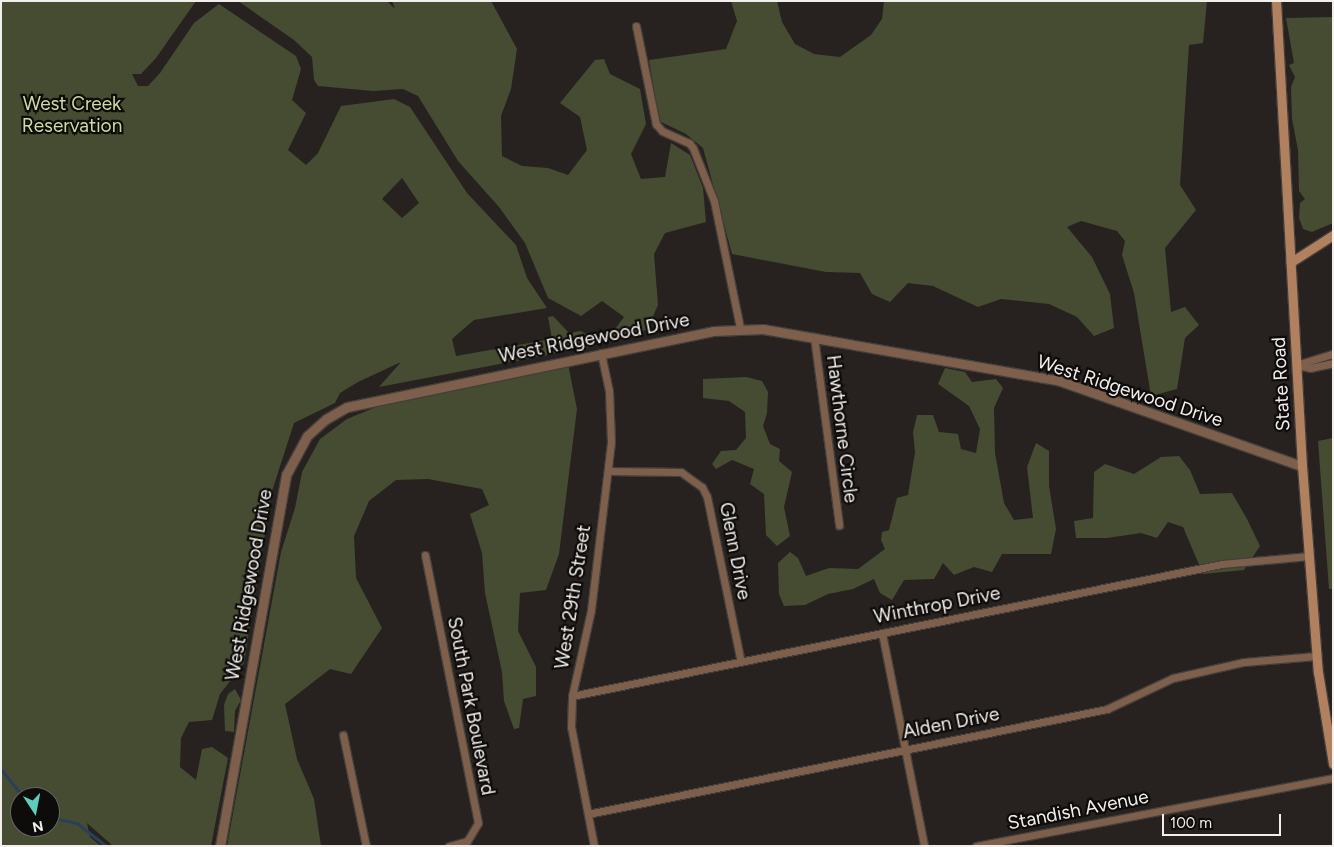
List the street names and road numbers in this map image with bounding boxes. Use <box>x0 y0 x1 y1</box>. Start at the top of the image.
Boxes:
street label: West Ridgewood Drive <box>497 308 691 368</box>
street label: State Road <box>1267 336 1295 432</box>
street label: West Ridgewood Drive <box>1034 350 1226 432</box>
street label: Hawthorne Circle <box>822 354 862 504</box>
street label: West Ridgewood Drive <box>221 488 277 682</box>
street label: Glenn Drive <box>714 500 756 602</box>
street label: West 29th Street <box>550 523 596 671</box>
street label: Winthrop Drive <box>872 582 1002 628</box>
street label: South Park Boulevard <box>443 615 499 797</box>
street label: Alden Drive <box>901 702 1001 744</box>
street label: Standish Avenue <box>1006 785 1150 835</box>

